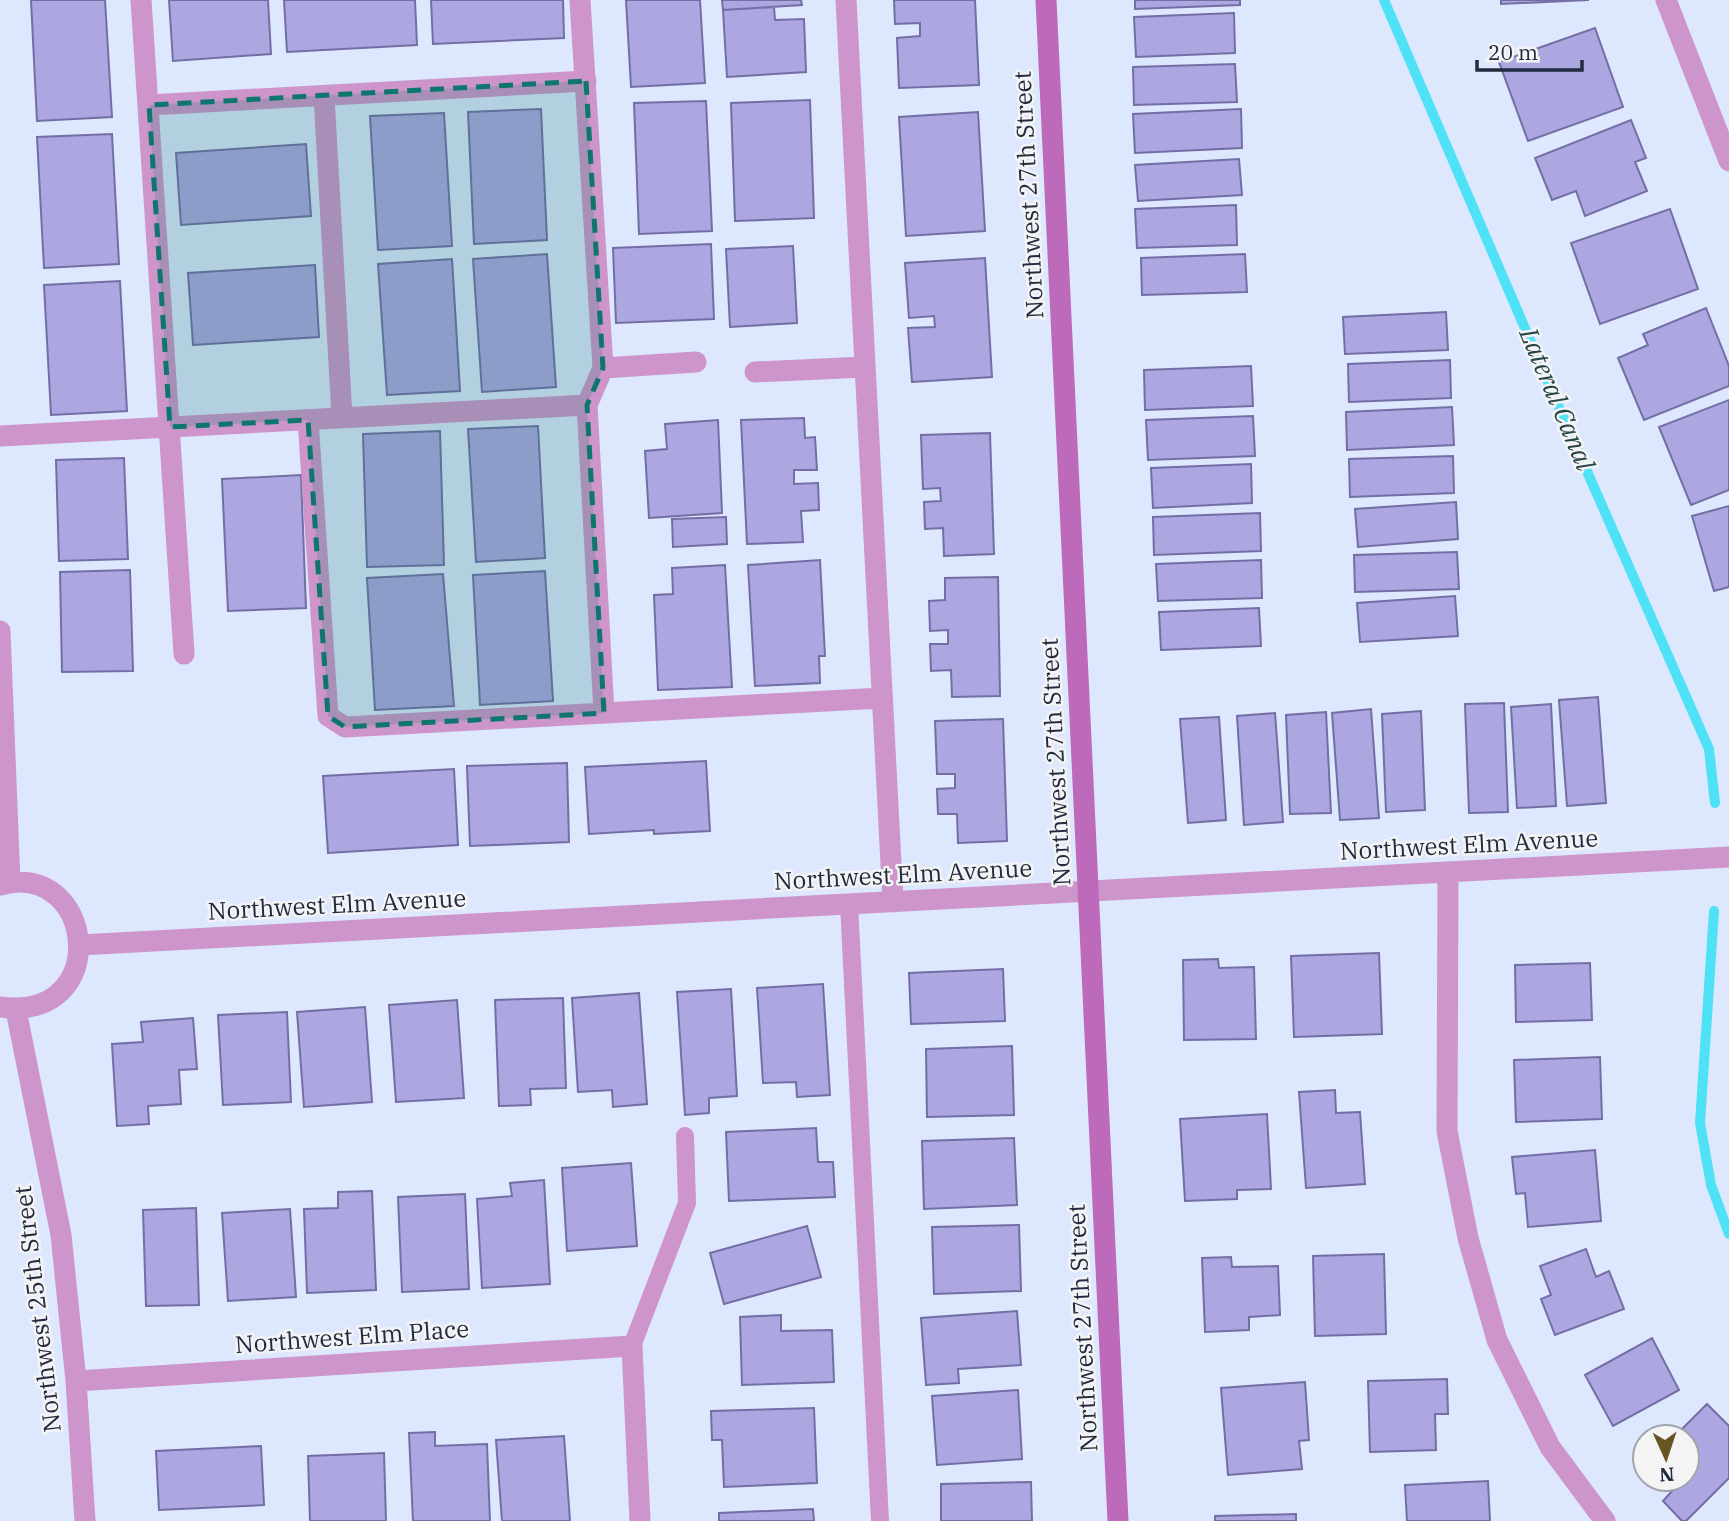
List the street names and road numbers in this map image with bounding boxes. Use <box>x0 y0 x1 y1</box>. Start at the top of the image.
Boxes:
street label: Northwest 27th Street <box>1006 70 1050 320</box>
street label: Northwest 27th Street <box>1033 637 1077 887</box>
street label: Northwest Elm Avenue <box>1339 821 1599 867</box>
street label: Northwest Elm Avenue <box>773 851 1033 897</box>
street label: Northwest Elm Avenue <box>207 881 467 927</box>
street label: Northwest 25th Street <box>6 1184 68 1434</box>
street label: Northwest 27th Street <box>1060 1203 1104 1453</box>
street label: Northwest Elm Place <box>234 1312 470 1360</box>

